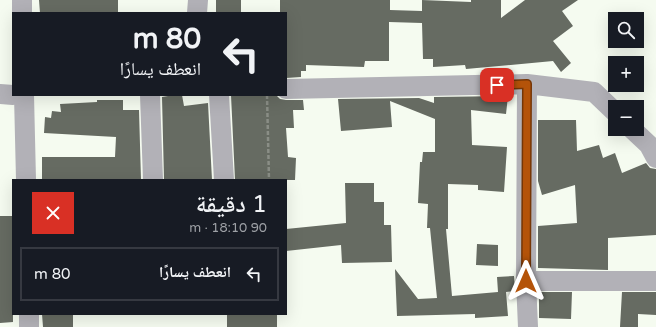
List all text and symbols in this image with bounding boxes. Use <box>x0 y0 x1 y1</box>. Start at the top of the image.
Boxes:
map controls <box>608 12 644 136</box>
button: search <box>608 12 644 48</box>
text: 80 m <box>133 22 201 56</box>
icon: left <box>215 28 267 80</box>
button: + <box>608 56 644 92</box>
text: انعطف يسارًا <box>120 58 201 80</box>
pin <box>480 68 514 102</box>
icon: arrive <box>486 74 508 96</box>
button: − <box>608 100 644 136</box>
text: 1 دقيقة <box>196 190 267 219</box>
button: close <box>32 192 74 234</box>
text: 90 m · 18:10 <box>189 220 267 236</box>
position arrow <box>505 260 547 302</box>
text: انعطف يسارًا <box>159 263 231 281</box>
icon: left <box>243 263 265 285</box>
text: 80 m <box>34 265 71 283</box>

